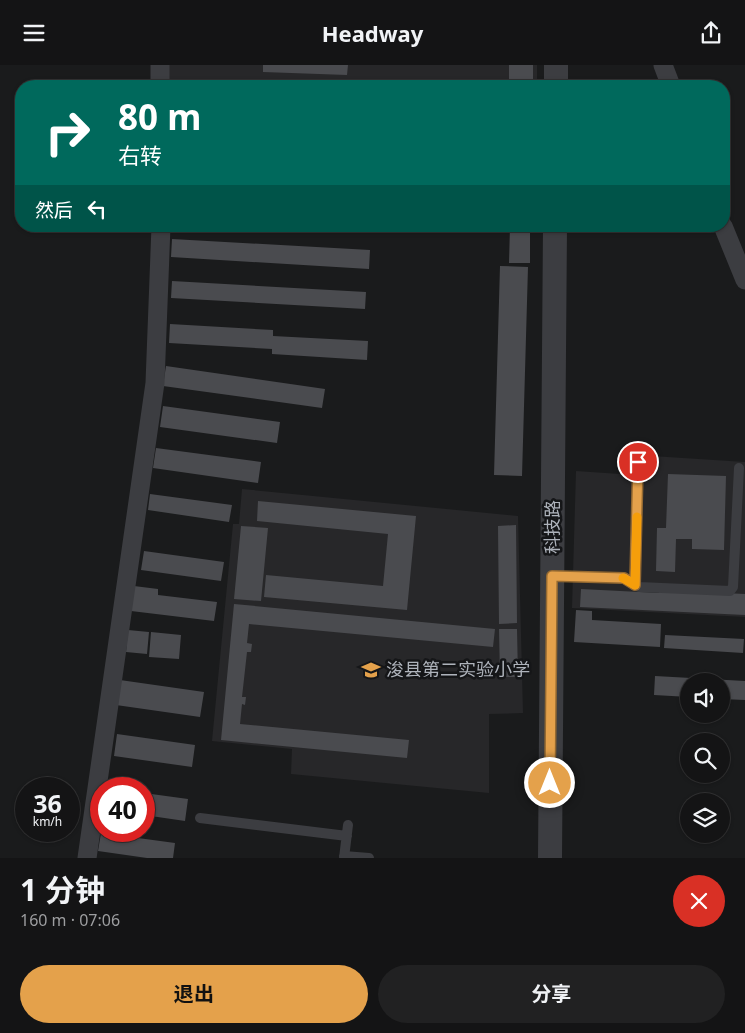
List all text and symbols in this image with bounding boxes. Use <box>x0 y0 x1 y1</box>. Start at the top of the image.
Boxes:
text: Headway <box>322 18 423 48</box>
icon: menu <box>20 19 48 47</box>
icon: share <box>697 19 725 47</box>
text: 80 m <box>118 93 201 140</box>
icon: right <box>35 100 100 165</box>
text: 右转 <box>118 140 162 170</box>
icon: left <box>83 195 111 223</box>
text: 然后 <box>35 197 73 223</box>
pin <box>617 441 659 483</box>
icon: arrive <box>624 448 652 476</box>
street label: 科技路 <box>540 500 564 554</box>
place label: 浚县第二实验小学 <box>386 657 530 681</box>
school or university icon: 浚县第二实验小学 <box>360 659 382 681</box>
map controls <box>680 673 730 843</box>
button: sound <box>680 673 730 723</box>
button: search <box>680 733 730 783</box>
position arrow <box>523 756 575 808</box>
speed limit sign: 40 <box>90 777 155 842</box>
text: 36 <box>33 786 62 820</box>
button: layers <box>680 793 730 843</box>
text: km/h <box>33 813 62 830</box>
text: 1 分钟 <box>20 869 105 910</box>
button: close <box>673 875 725 927</box>
text: 160 m · 07:06 <box>20 909 120 931</box>
button: 退出 <box>20 965 368 1023</box>
button: 分享 <box>378 965 725 1023</box>

